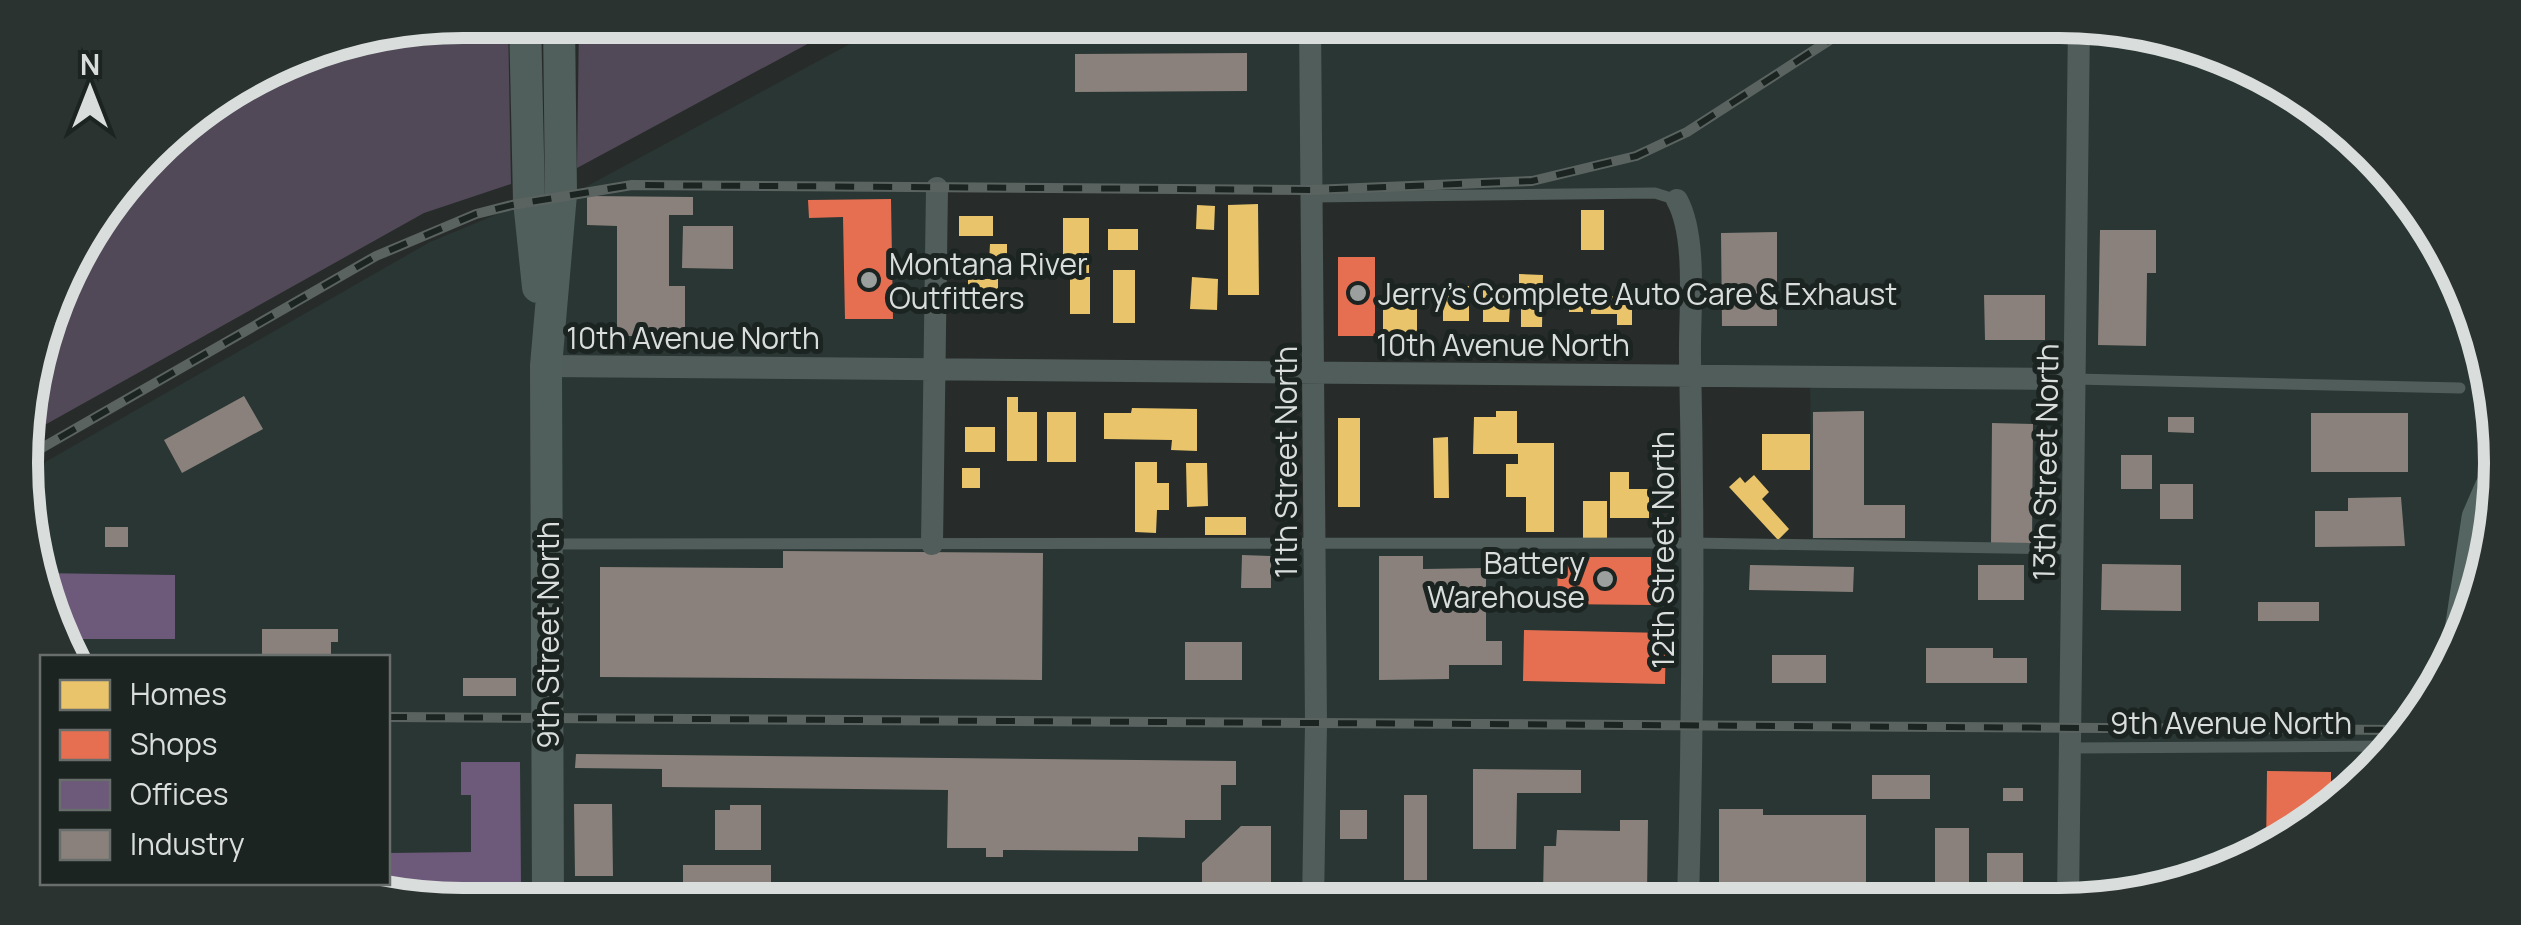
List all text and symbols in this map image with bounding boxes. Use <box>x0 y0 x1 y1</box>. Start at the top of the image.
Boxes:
north arrow <box>40 40 140 140</box>
text: N <box>80 45 100 83</box>
place label: Montana River Outfitters <box>889 243 1088 318</box>
marker: Montana River Outfitters <box>858 269 880 291</box>
place label: Jerry's Complete Auto Care & Exhaust <box>1378 273 1897 314</box>
marker: Jerry's Complete Auto Care & Exhaust <box>1347 282 1369 304</box>
street label: 10th Avenue North <box>566 317 820 358</box>
street label: 10th Avenue North <box>1376 324 1630 365</box>
street label: 13th Street North <box>2022 343 2068 581</box>
street label: 11th Street North <box>1265 346 1306 578</box>
street label: 12th Street North <box>1642 431 1683 669</box>
street label: 9th Street North <box>527 521 568 749</box>
place label: Battery Warehouse <box>1427 542 1585 617</box>
marker: Battery Warehouse <box>1594 568 1616 590</box>
legend <box>40 655 390 885</box>
text: Homes <box>130 673 227 714</box>
street label: 9th Avenue North <box>2110 702 2352 743</box>
text: Shops <box>130 723 217 764</box>
text: Offices <box>130 773 228 814</box>
text: Industry <box>130 823 245 864</box>

